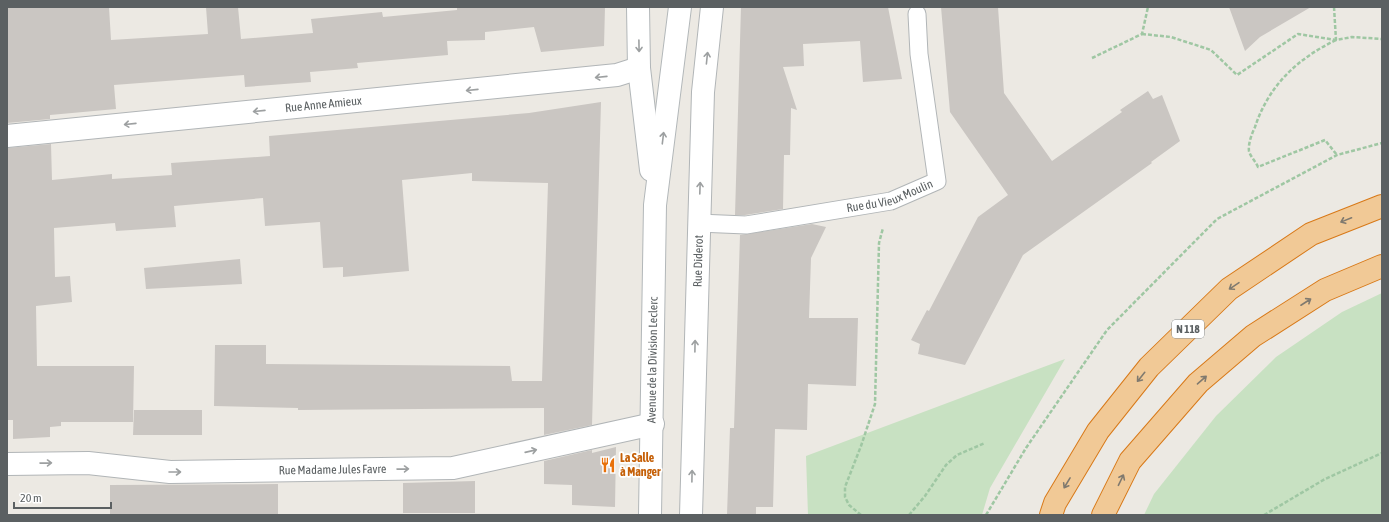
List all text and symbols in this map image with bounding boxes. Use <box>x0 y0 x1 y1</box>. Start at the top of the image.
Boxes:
one-way arrow <box>635 39 643 52</box>
one-way arrow <box>703 52 711 65</box>
one-way arrow <box>595 73 608 80</box>
one-way arrow <box>466 86 479 93</box>
street label: Rue Anne Amieux <box>284 94 363 115</box>
one-way arrow <box>253 107 266 115</box>
one-way arrow <box>124 120 137 128</box>
one-way arrow <box>660 132 667 145</box>
street label: Rue du Vieux Moulin <box>846 177 935 215</box>
one-way arrow <box>696 182 703 195</box>
one-way arrow <box>1340 217 1352 225</box>
street label: Rue Diderot <box>690 234 706 287</box>
one-way arrow <box>1229 282 1240 290</box>
street label: Avenue de la Division Leclerc <box>644 296 661 423</box>
one-way arrow <box>1300 298 1311 306</box>
road number: N 118 <box>1172 320 1204 338</box>
one-way arrow <box>691 340 699 353</box>
one-way arrow <box>1137 371 1146 382</box>
one-way arrow <box>1197 375 1207 384</box>
one-way arrow <box>525 446 538 454</box>
place label: La Salle à Manger <box>620 451 661 479</box>
restaurant icon: La Salle à Manger <box>599 456 617 474</box>
one-way arrow <box>39 460 52 467</box>
street label: Rue Madame Jules Favre <box>278 462 386 477</box>
one-way arrow <box>396 465 409 473</box>
one-way arrow <box>168 468 181 476</box>
one-way arrow <box>688 470 696 483</box>
one-way arrow <box>1118 474 1125 486</box>
one-way arrow <box>1063 477 1071 489</box>
scale bar <box>14 484 111 510</box>
text: 20 m <box>20 491 42 505</box>

